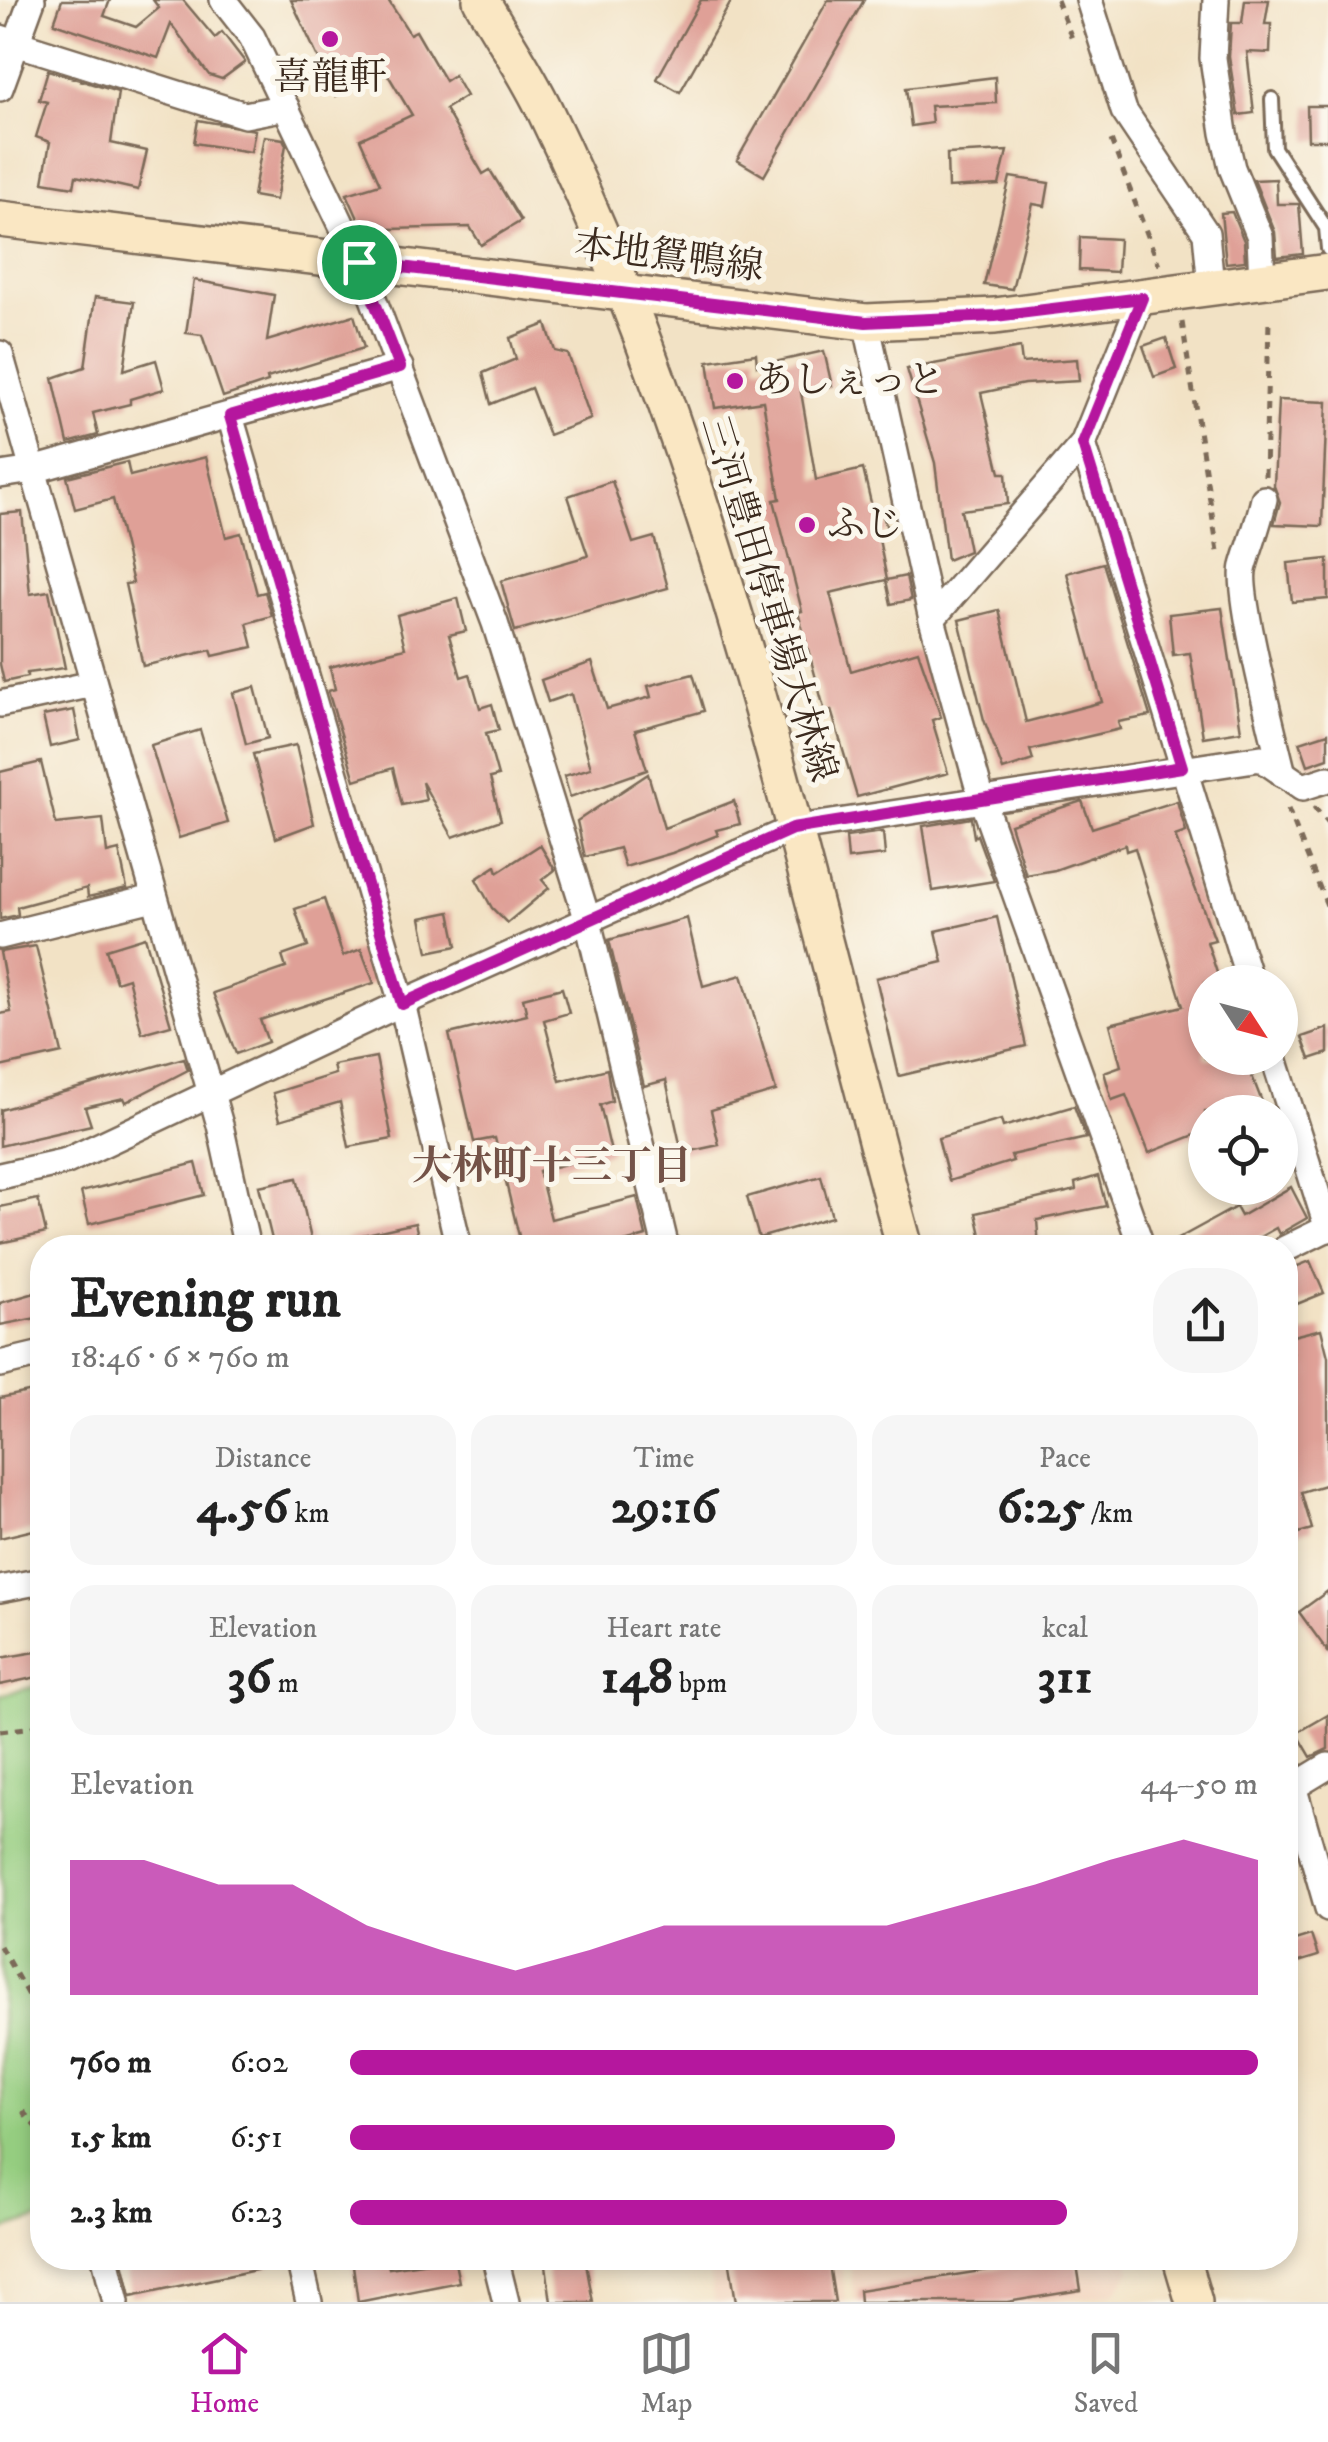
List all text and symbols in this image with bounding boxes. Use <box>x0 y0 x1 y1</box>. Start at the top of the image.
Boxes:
marker: 喜龍軒 <box>319 28 341 50</box>
place label: 喜龍軒 <box>273 54 387 102</box>
pin <box>317 220 402 305</box>
street label: 本地鴛鴨線 <box>572 222 766 292</box>
icon: arrive <box>332 235 387 290</box>
place label: あしぇっと <box>755 357 945 405</box>
marker: あしぇっと <box>724 370 746 392</box>
street label: 三河豊田停車場大林線 <box>689 410 847 788</box>
place label: ふじ <box>827 501 903 549</box>
marker: ふじ <box>796 514 818 536</box>
north arrow <box>1188 965 1298 1075</box>
map controls <box>1188 965 1298 1205</box>
button: locate <box>1188 1095 1298 1205</box>
district label: 大林町十三丁目 <box>412 1143 692 1193</box>
text: Evening run <box>70 1266 341 1335</box>
button: share <box>1153 1268 1258 1373</box>
text: 18:46 · 6 × 760 m <box>70 1338 290 1378</box>
text: Distance <box>215 1441 311 1476</box>
text: Time <box>634 1441 694 1476</box>
text: Pace <box>1039 1441 1091 1476</box>
text: 4.56 <box>196 1476 289 1539</box>
text: 29:16 <box>611 1476 717 1539</box>
text: 6:25 <box>997 1476 1085 1539</box>
text: km <box>289 1496 330 1531</box>
text: /km <box>1085 1496 1133 1531</box>
text: Elevation <box>209 1611 317 1646</box>
text: Heart rate <box>607 1611 721 1646</box>
text: kcal <box>1042 1611 1088 1646</box>
text: 36 <box>227 1646 272 1709</box>
text: 148 <box>601 1646 673 1709</box>
text: 311 <box>1037 1646 1093 1709</box>
text: m <box>272 1666 299 1701</box>
text: bpm <box>673 1666 727 1701</box>
text: Elevation <box>70 1765 194 1805</box>
text: 44–50 m <box>1140 1765 1258 1805</box>
text: 760 m <box>70 2043 152 2083</box>
text: 6:02 <box>230 2043 288 2083</box>
text: 1.5 km <box>70 2118 152 2158</box>
text: 6:51 <box>230 2118 283 2158</box>
text: 2.3 km <box>70 2193 152 2233</box>
text: 6:23 <box>230 2193 283 2233</box>
tab: Home <box>190 2326 259 2421</box>
tab: Map <box>639 2326 694 2421</box>
tab: Saved <box>1074 2326 1138 2421</box>

